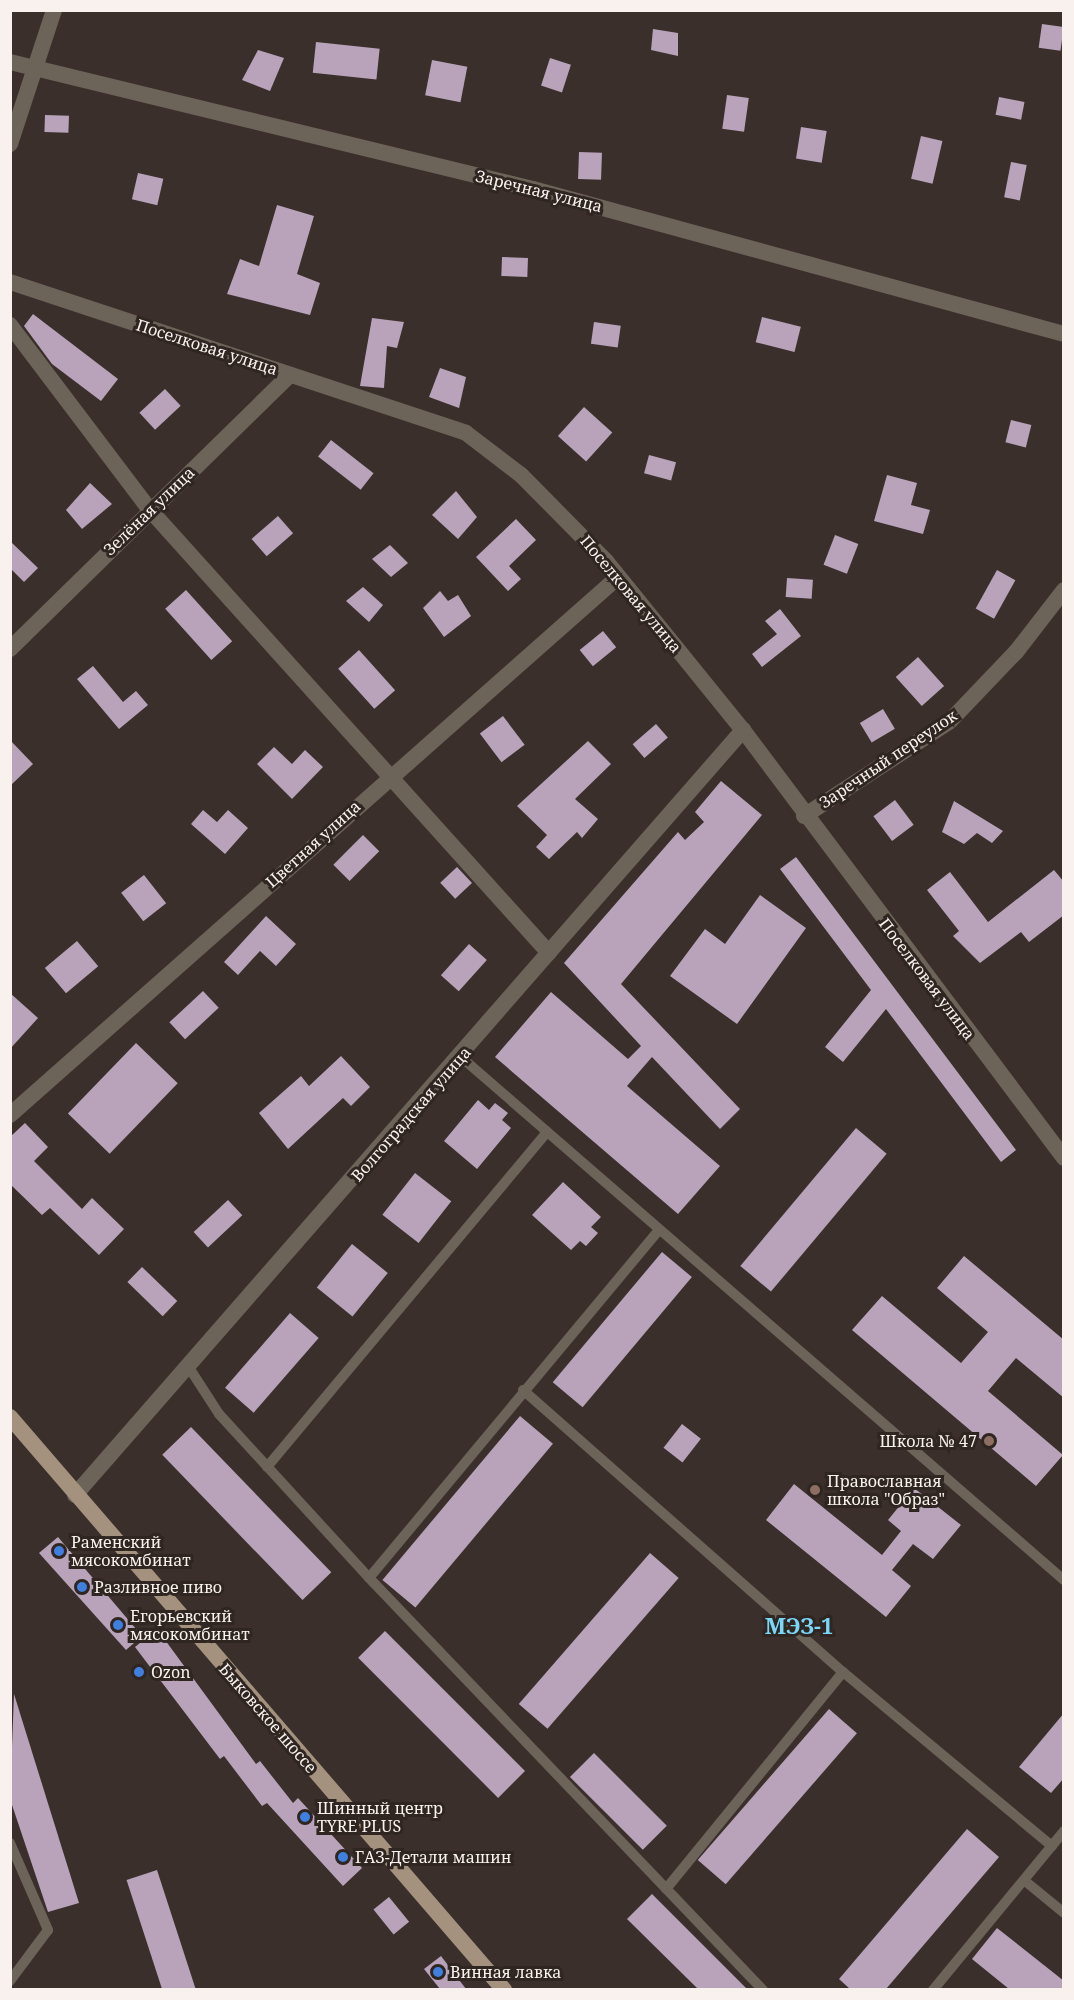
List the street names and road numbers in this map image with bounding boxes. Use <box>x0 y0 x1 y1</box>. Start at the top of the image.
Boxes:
street label: Заречная улица <box>474 166 604 216</box>
street label: Поселковая улица <box>134 315 280 379</box>
street label: Зелёная улица <box>100 463 198 559</box>
street label: Поселковая улица <box>576 531 686 657</box>
street label: Заречный переулок <box>816 706 960 812</box>
street label: Цветная улица <box>262 796 364 892</box>
street label: Поселковая улица <box>875 914 979 1044</box>
street label: Волгоградская улица <box>347 1043 475 1185</box>
street label: Быковское шоссе <box>215 1659 321 1777</box>

